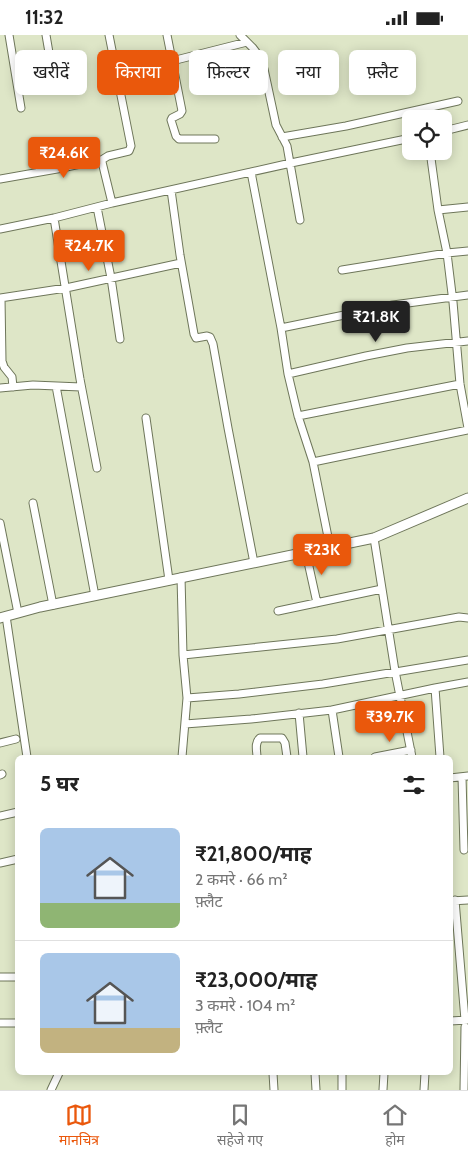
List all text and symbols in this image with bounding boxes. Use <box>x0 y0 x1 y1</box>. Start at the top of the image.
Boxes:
text: 11:32 <box>25 6 64 29</box>
chip: खरीदें <box>15 50 87 95</box>
chip: किराया <box>97 50 179 95</box>
chip: फ़िल्टर <box>189 50 268 95</box>
chip: नया <box>278 50 339 95</box>
chip: फ़्लैट <box>349 50 416 95</box>
map controls <box>402 110 452 160</box>
button: locate <box>402 110 452 160</box>
pin: ₹24.6K <box>23 137 105 179</box>
text: ₹24.6K <box>39 143 89 162</box>
pin: ₹24.7K <box>48 229 130 272</box>
text: ₹24.7K <box>65 236 113 255</box>
pin: ₹21.8K <box>335 301 417 343</box>
text: ₹21.8K <box>353 307 399 326</box>
pin: ₹23K <box>292 533 352 576</box>
text: ₹23K <box>304 540 340 559</box>
pin: ₹39.7K <box>349 701 431 743</box>
text: ₹39.7K <box>366 707 414 726</box>
text: 5 घर <box>40 771 79 796</box>
icon: filters <box>400 771 428 799</box>
text: ₹21,800/माह <box>195 841 312 866</box>
icon: home <box>80 848 140 908</box>
text: 2 कमरे · 66 m² <box>195 870 288 889</box>
text: फ़्लैट <box>195 892 223 911</box>
text: ₹23,000/माह <box>195 967 317 992</box>
icon: home <box>80 973 140 1033</box>
text: 3 कमरे · 104 m² <box>195 996 295 1015</box>
text: फ़्लैट <box>195 1018 223 1037</box>
tab: मानचित्र <box>59 1101 99 1151</box>
tab: सहेजे गए <box>217 1101 263 1151</box>
tab: होम <box>381 1101 409 1151</box>

